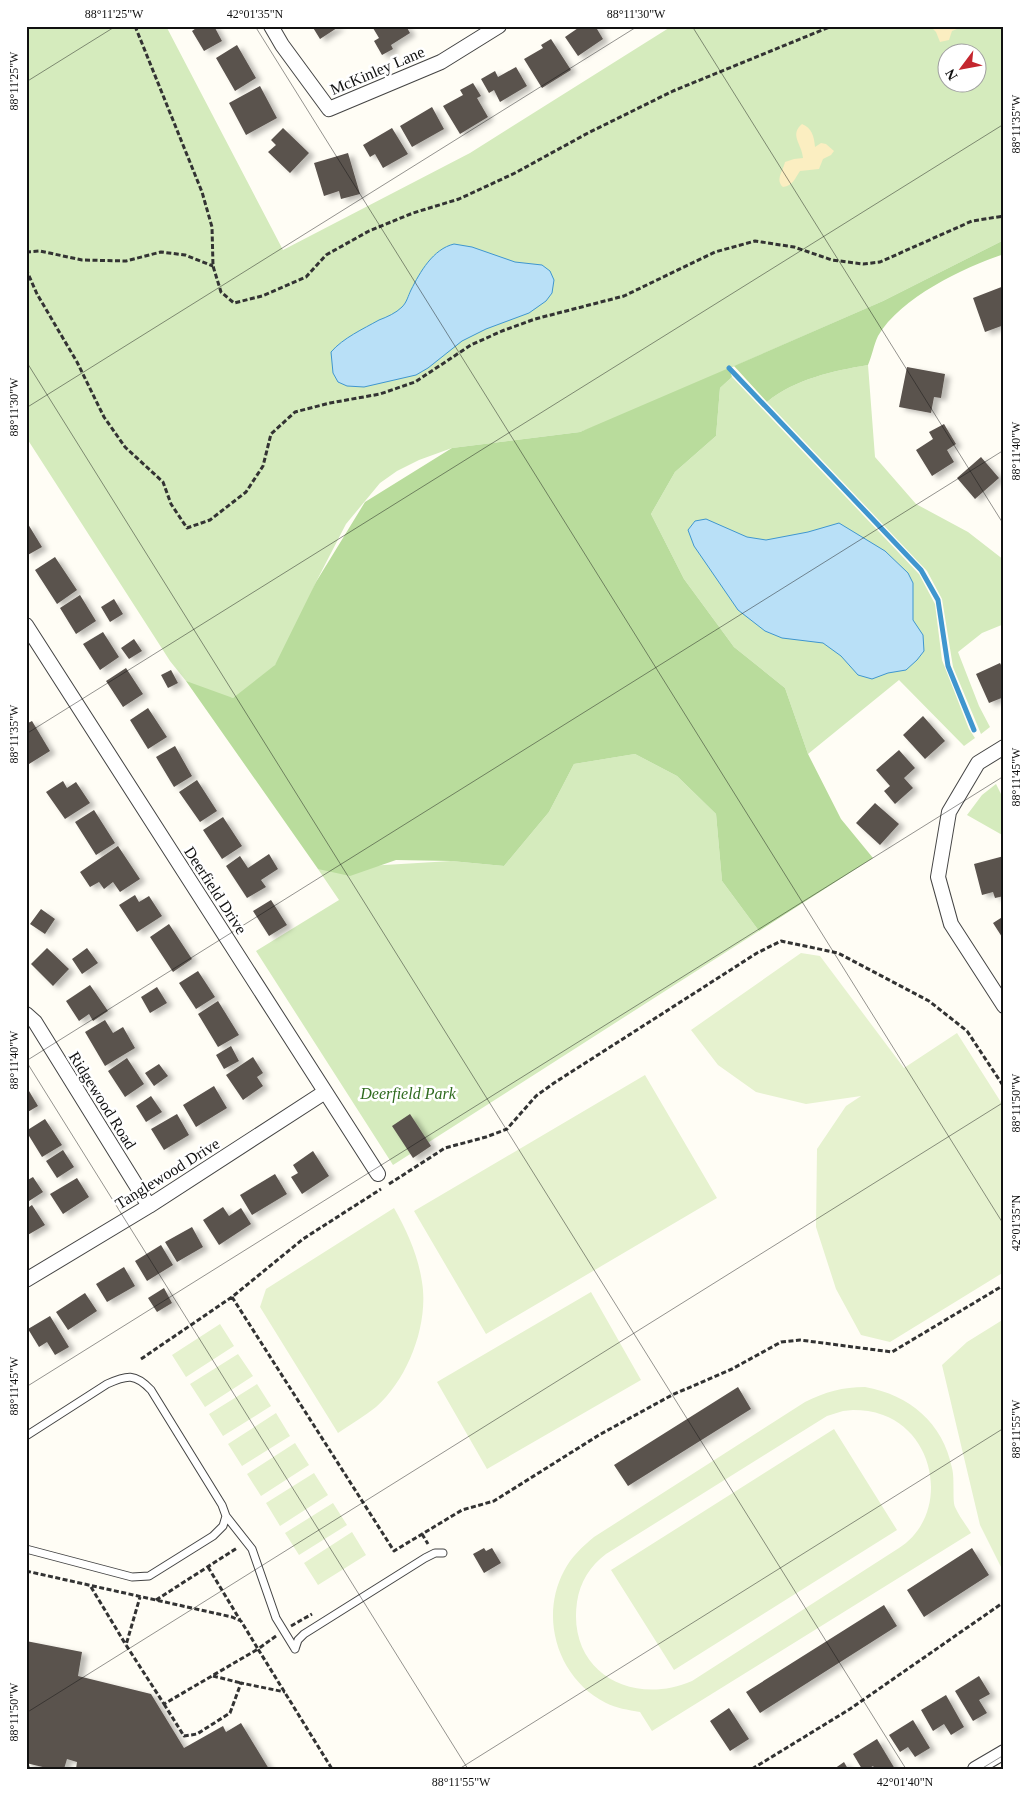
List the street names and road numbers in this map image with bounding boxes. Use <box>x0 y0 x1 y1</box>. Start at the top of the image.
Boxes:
street label: McKinley Lane <box>327 43 427 99</box>
street label: Deerfield Drive <box>181 843 250 937</box>
street label: Ridgewood Road <box>65 1048 139 1153</box>
street label: Tanglewood Drive <box>112 1135 223 1213</box>

